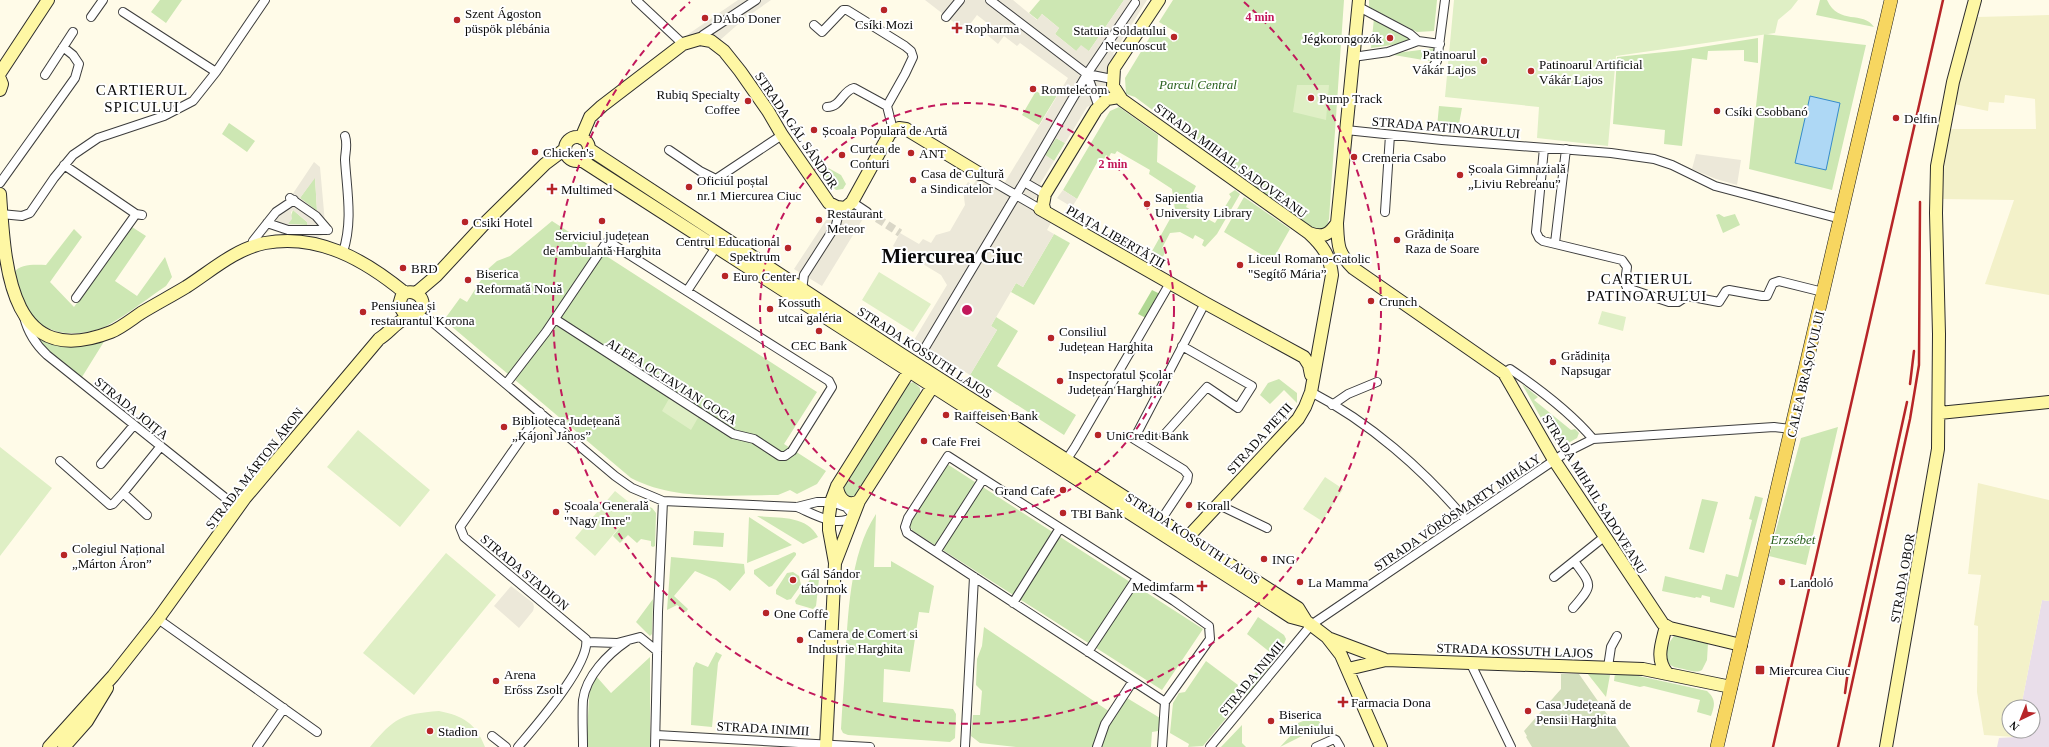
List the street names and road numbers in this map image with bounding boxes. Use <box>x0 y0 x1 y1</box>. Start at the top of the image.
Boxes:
street label: STRADA GÁL SÁNDOR <box>752 69 841 192</box>
street label: STRADA MIHAIL SADOVEANU <box>1151 100 1310 221</box>
street label: STRADA PATINOARULUI <box>1371 114 1521 141</box>
street label: PIAȚA LIBERTĂȚII <box>1064 202 1168 271</box>
street label: STRADA KOSSUTH LAJOS <box>855 303 995 401</box>
street label: CALEA BRAȘOVULUI <box>1784 309 1827 439</box>
street label: ALEEA OCTAVIAN GOGA <box>604 335 740 428</box>
street label: STRADA JOIȚA <box>92 374 172 443</box>
street label: STRADA PIEȚII <box>1223 400 1295 477</box>
street label: STRADA MÁRTON ÁRON <box>202 404 307 532</box>
street label: STRADA MIHAIL SADOVEANU <box>1539 412 1650 577</box>
street label: STRADA VÖRÖSMARTY MIHÁLY <box>1371 450 1544 574</box>
street label: STRADA KOSSUTH LAJOS <box>1123 489 1263 587</box>
street label: STRADA STADION <box>478 531 572 614</box>
street label: STRADA OBOR <box>1887 532 1918 624</box>
street label: STRADA INIMII <box>1216 638 1287 719</box>
street label: STRADA KOSSUTH LAJOS <box>1436 640 1594 661</box>
street label: STRADA INIMII <box>716 719 810 738</box>

